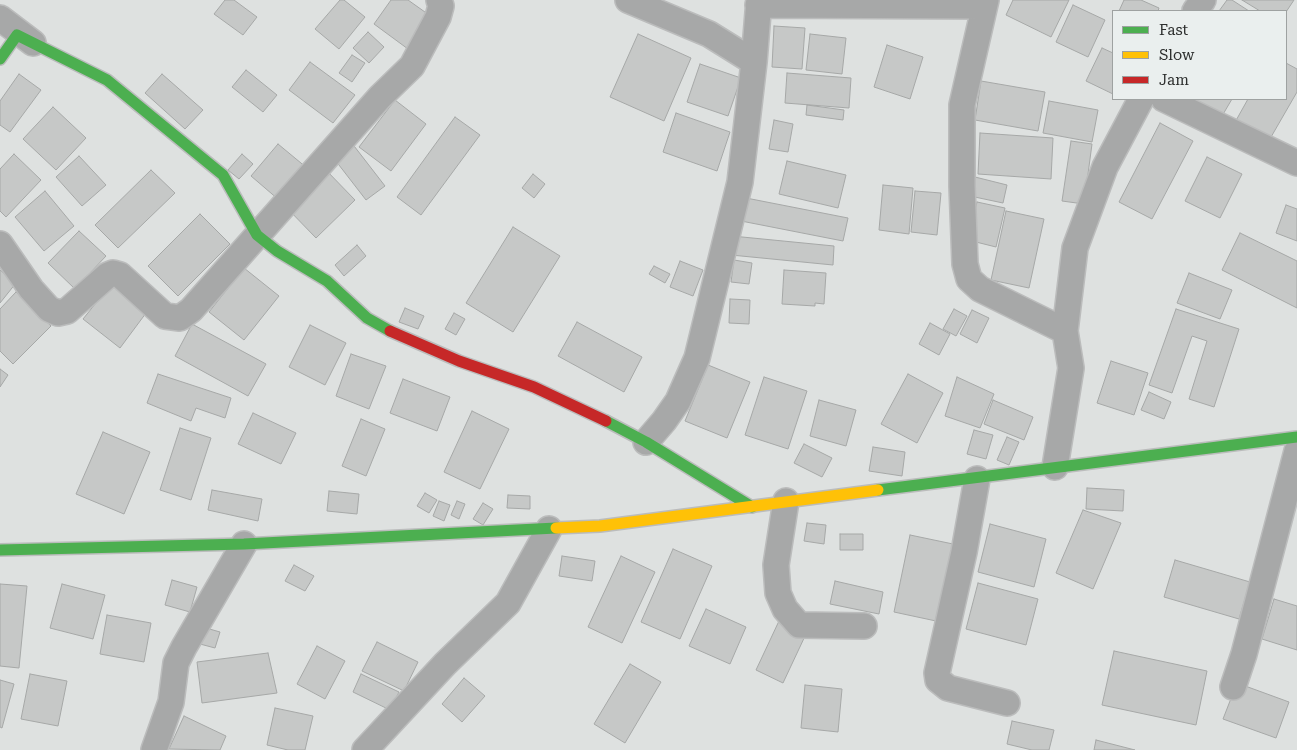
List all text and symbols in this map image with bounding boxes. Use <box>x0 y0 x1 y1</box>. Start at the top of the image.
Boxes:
legend <box>1112 10 1287 100</box>
text: Fast <box>1159 21 1188 39</box>
text: Slow <box>1159 46 1194 64</box>
text: Jam <box>1159 71 1189 89</box>

